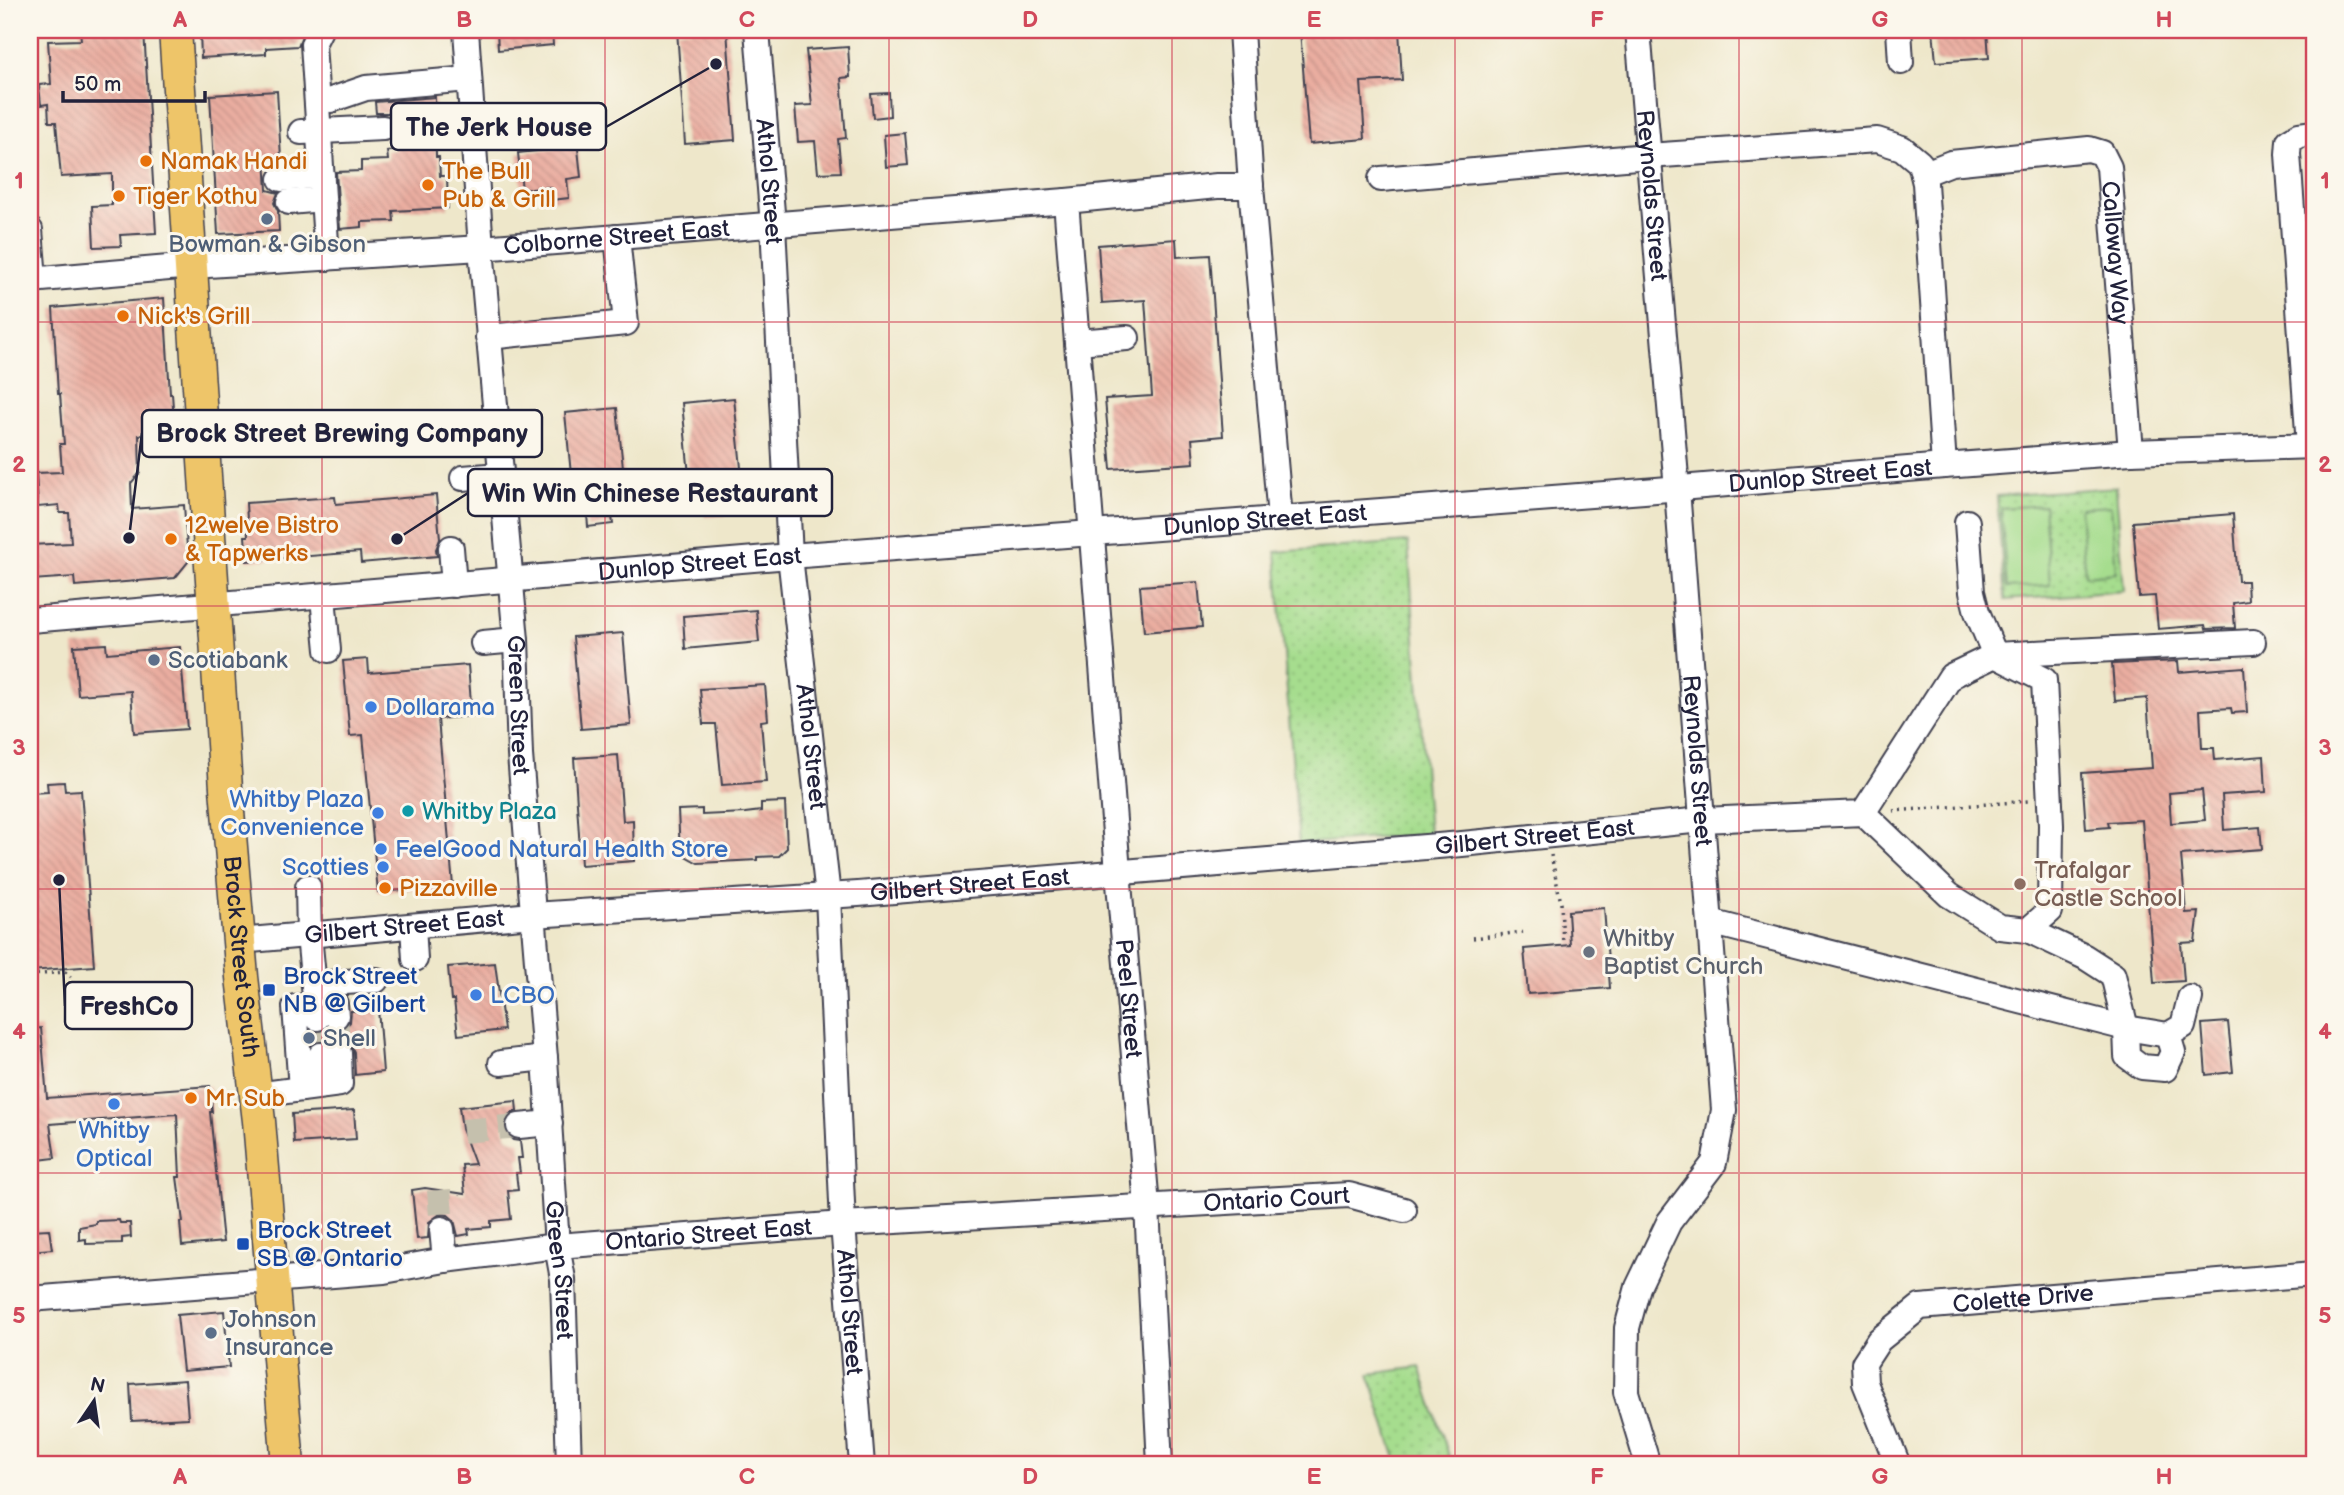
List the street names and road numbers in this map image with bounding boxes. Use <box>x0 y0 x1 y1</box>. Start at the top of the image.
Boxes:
street label: Reynolds Street <box>1630 109 1673 283</box>
street label: Athol Street <box>749 117 788 246</box>
street label: Calloway Way <box>2095 180 2135 326</box>
street label: Colborne Street East <box>502 214 731 261</box>
street label: Dunlop Street East <box>1727 453 1934 499</box>
street label: Dunlop Street East <box>1162 498 1369 543</box>
street label: Dunlop Street East <box>597 541 803 587</box>
street label: Green Street <box>501 634 536 777</box>
street label: Reynolds Street <box>1676 674 1718 848</box>
street label: Athol Street <box>789 682 832 812</box>
street label: Gilbert Street East <box>1434 813 1636 861</box>
street label: Brock Street South <box>217 854 265 1059</box>
street label: Gilbert Street East <box>869 862 1071 908</box>
street label: Gilbert Street East <box>303 904 506 950</box>
street label: Peel Street <box>1109 938 1148 1060</box>
street label: Ontario Court <box>1202 1181 1351 1218</box>
street label: Green Street <box>539 1200 579 1341</box>
street label: Ontario Street East <box>604 1212 814 1257</box>
street label: Athol Street <box>830 1248 869 1377</box>
street label: Colette Drive <box>1952 1279 2095 1319</box>

